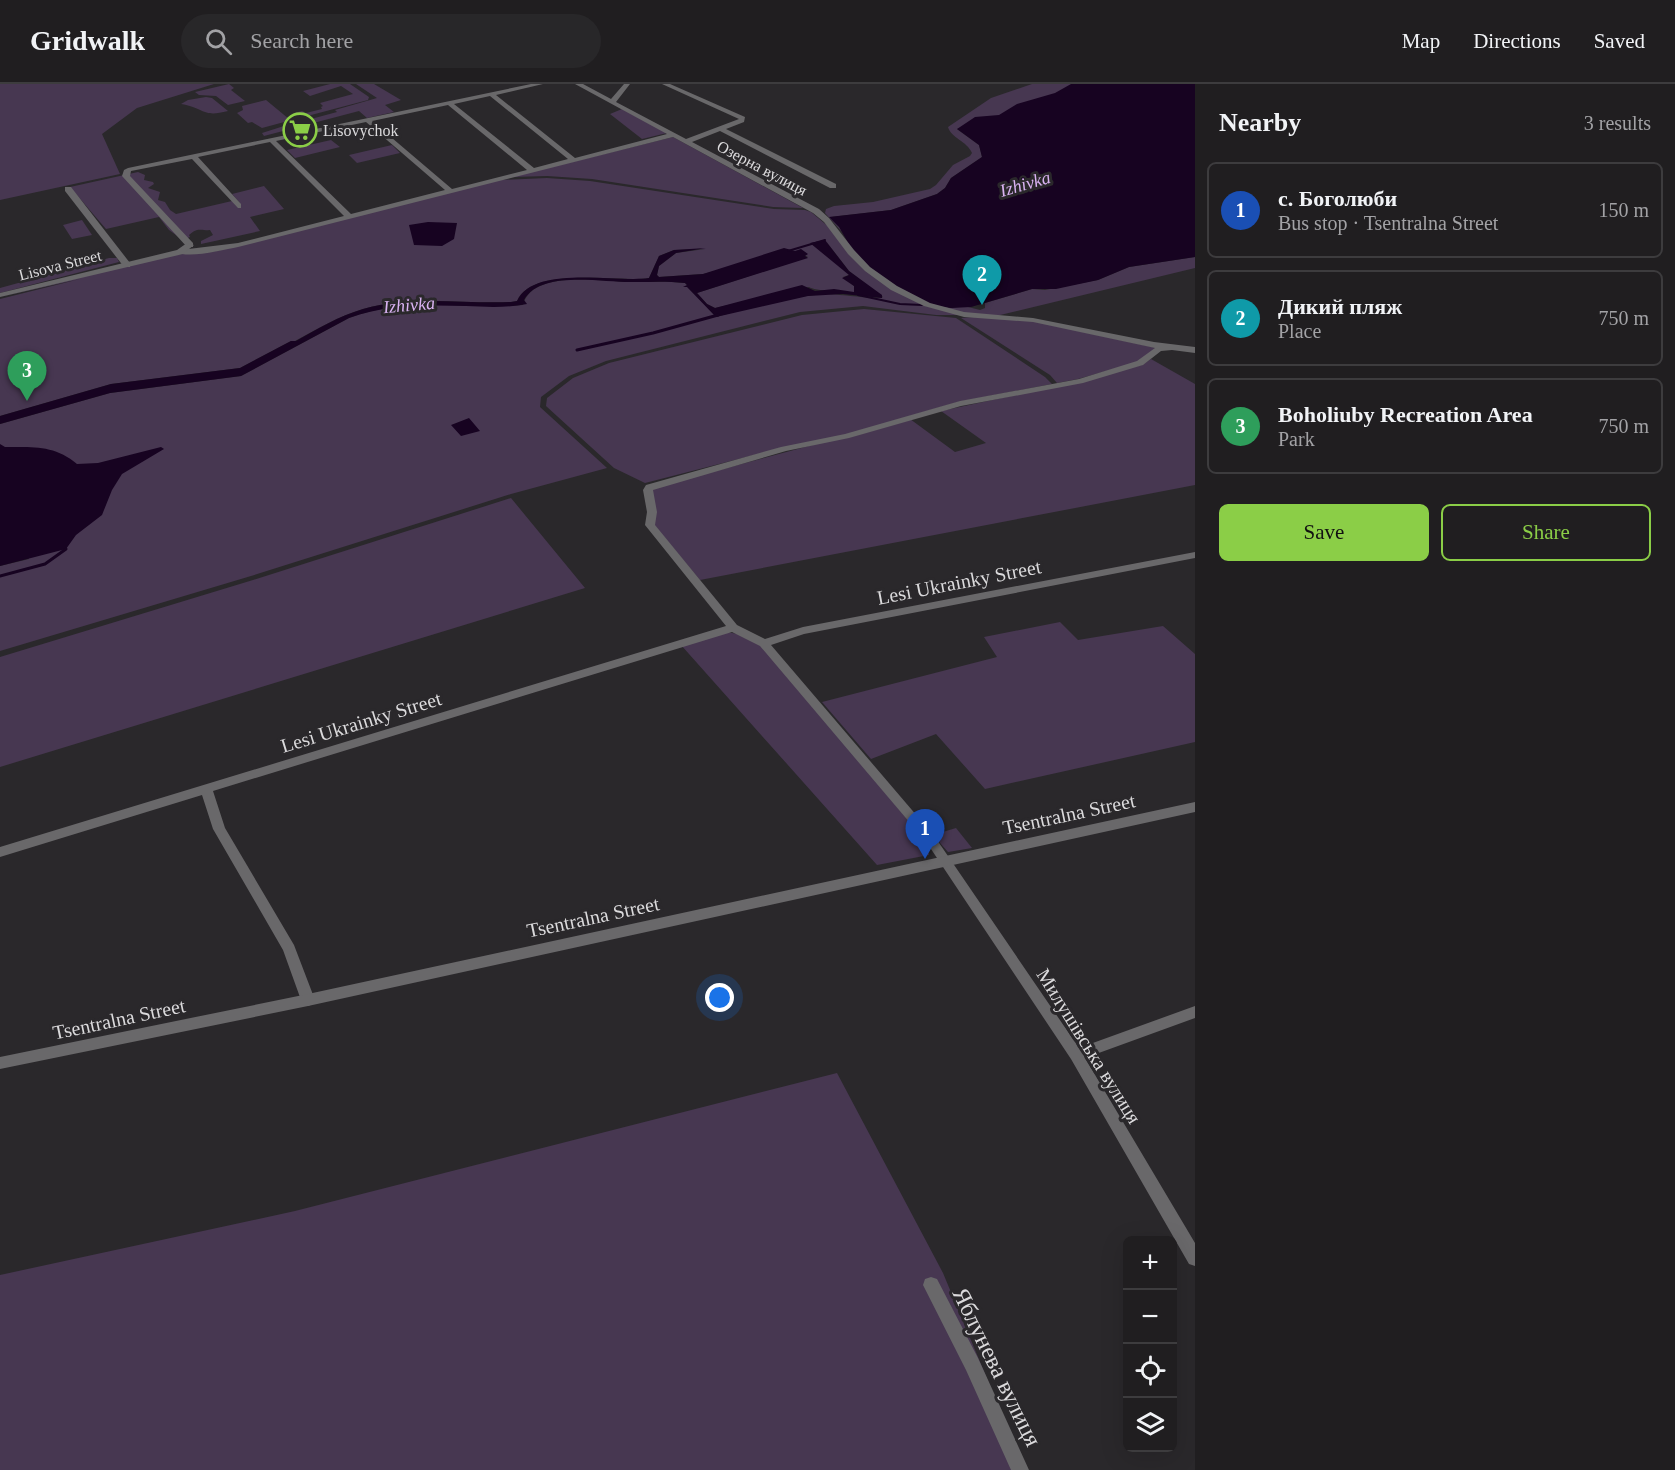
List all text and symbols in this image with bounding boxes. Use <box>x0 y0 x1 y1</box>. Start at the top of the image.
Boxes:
search box <box>181 14 601 68</box>
text: Gridwalk <box>30 25 145 56</box>
icon: search <box>202 25 235 58</box>
text: Search here <box>250 28 353 53</box>
text: Map <box>1402 29 1440 53</box>
text: Directions <box>1473 29 1561 53</box>
text: Saved <box>1594 29 1645 53</box>
text: Nearby <box>1219 108 1301 137</box>
supermarket icon: Lisovychok <box>282 112 318 148</box>
text: 3 results <box>1584 112 1651 134</box>
place label: Lisovychok <box>323 122 399 140</box>
street label: Озерна вулиця <box>714 137 810 200</box>
water label: Izhivka <box>996 167 1053 201</box>
text: с. Боголюби <box>1278 186 1397 211</box>
text: 1 <box>1236 199 1246 221</box>
text: 150 m <box>1598 199 1649 221</box>
text: Bus stop · Tsentralna Street <box>1278 212 1498 234</box>
street label: Lisova Street <box>17 246 104 284</box>
pin: 2 <box>962 256 1002 305</box>
water label: Izhivka <box>381 293 436 317</box>
text: Дикий пляж <box>1278 294 1402 319</box>
text: 2 <box>1236 307 1246 329</box>
text: 750 m <box>1598 307 1649 329</box>
text: Place <box>1278 320 1321 342</box>
pin: 3 <box>8 352 46 401</box>
text: Boholiuby Recreation Area <box>1278 402 1533 427</box>
text: 3 <box>1236 415 1246 437</box>
text: 750 m <box>1598 415 1649 437</box>
text: Park <box>1278 428 1315 450</box>
button: Save <box>1219 504 1429 561</box>
button: Share <box>1441 504 1651 561</box>
street label: Lesi Ukrainky Street <box>875 555 1044 610</box>
street label: Lesi Ukrainky Street <box>278 687 445 758</box>
street label: Tsentralna Street <box>1001 789 1138 839</box>
pin: 1 <box>906 810 944 859</box>
street label: Tsentralna Street <box>525 892 662 942</box>
street label: Милушівська вулиця <box>1032 964 1146 1128</box>
your location <box>705 983 734 1012</box>
street label: Tsentralna Street <box>51 994 188 1044</box>
map controls <box>1123 1236 1177 1452</box>
button: + <box>1123 1236 1177 1290</box>
street label: Яблунева вулиця <box>947 1284 1047 1450</box>
button: − <box>1123 1290 1177 1344</box>
button: locate <box>1123 1344 1177 1398</box>
button: layers <box>1123 1398 1177 1452</box>

